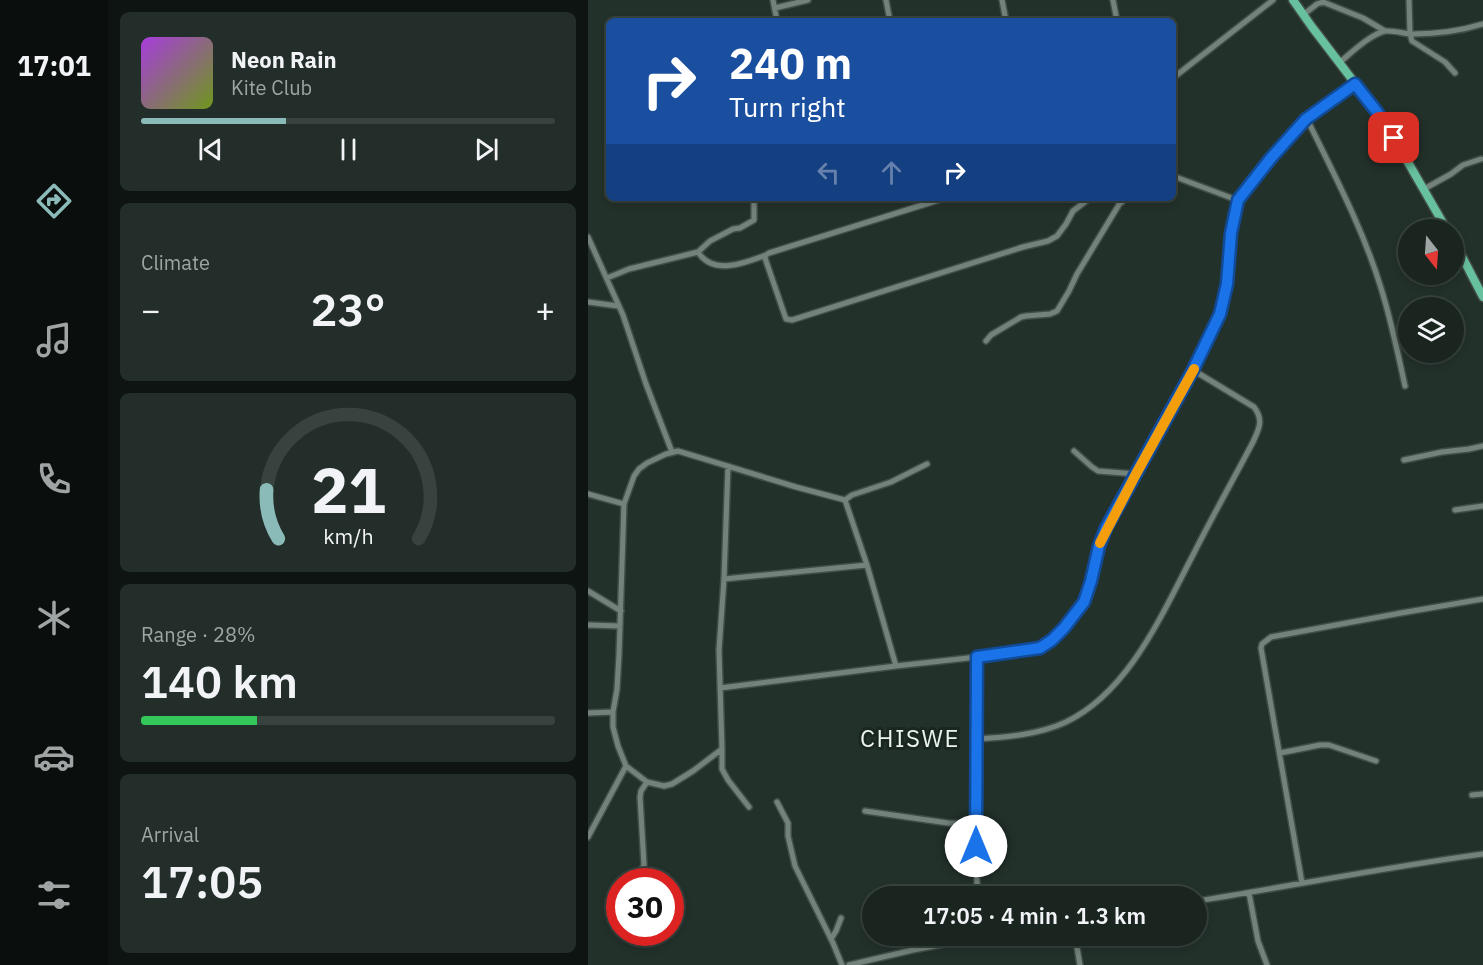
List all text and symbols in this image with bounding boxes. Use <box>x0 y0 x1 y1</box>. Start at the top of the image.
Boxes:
text: 240 m <box>729 36 852 91</box>
icon: right <box>630 42 708 120</box>
text: Neon Rain <box>231 45 337 74</box>
text: 17:01 <box>17 48 91 83</box>
text: Kite Club <box>231 74 312 101</box>
text: Turn right <box>729 89 846 124</box>
pin <box>1368 112 1419 163</box>
icon: arrive <box>1377 121 1410 154</box>
icon: previous <box>194 133 227 166</box>
icon: pause <box>332 133 365 166</box>
icon: next <box>470 133 503 166</box>
icon: left <box>812 156 845 189</box>
icon: ahead <box>875 156 908 189</box>
icon: right <box>938 156 971 189</box>
icon: directions <box>33 180 75 222</box>
north arrow <box>1398 219 1464 285</box>
map controls <box>1398 219 1464 363</box>
text: Climate <box>141 249 210 276</box>
text: 23° <box>310 280 386 338</box>
text: − <box>141 288 161 331</box>
text: + <box>535 288 555 331</box>
button: layers <box>1398 297 1464 363</box>
icon: music <box>33 319 75 361</box>
text: 21 <box>311 450 385 531</box>
icon: phone <box>33 458 75 500</box>
text: km/h <box>323 523 373 551</box>
icon: climate <box>33 597 75 639</box>
text: Range · 28% <box>141 621 256 648</box>
text: 140 km <box>141 652 298 710</box>
district label: CHISWE <box>860 722 960 754</box>
icon: car <box>33 736 75 778</box>
position arrow <box>944 814 1008 878</box>
text: Arrival <box>141 821 199 848</box>
text: 17:05 <box>141 852 263 910</box>
speed limit sign: 30 <box>606 868 684 946</box>
icon: filters <box>33 874 75 916</box>
text: 17:05 · 4 min · 1.3 km <box>923 901 1146 930</box>

